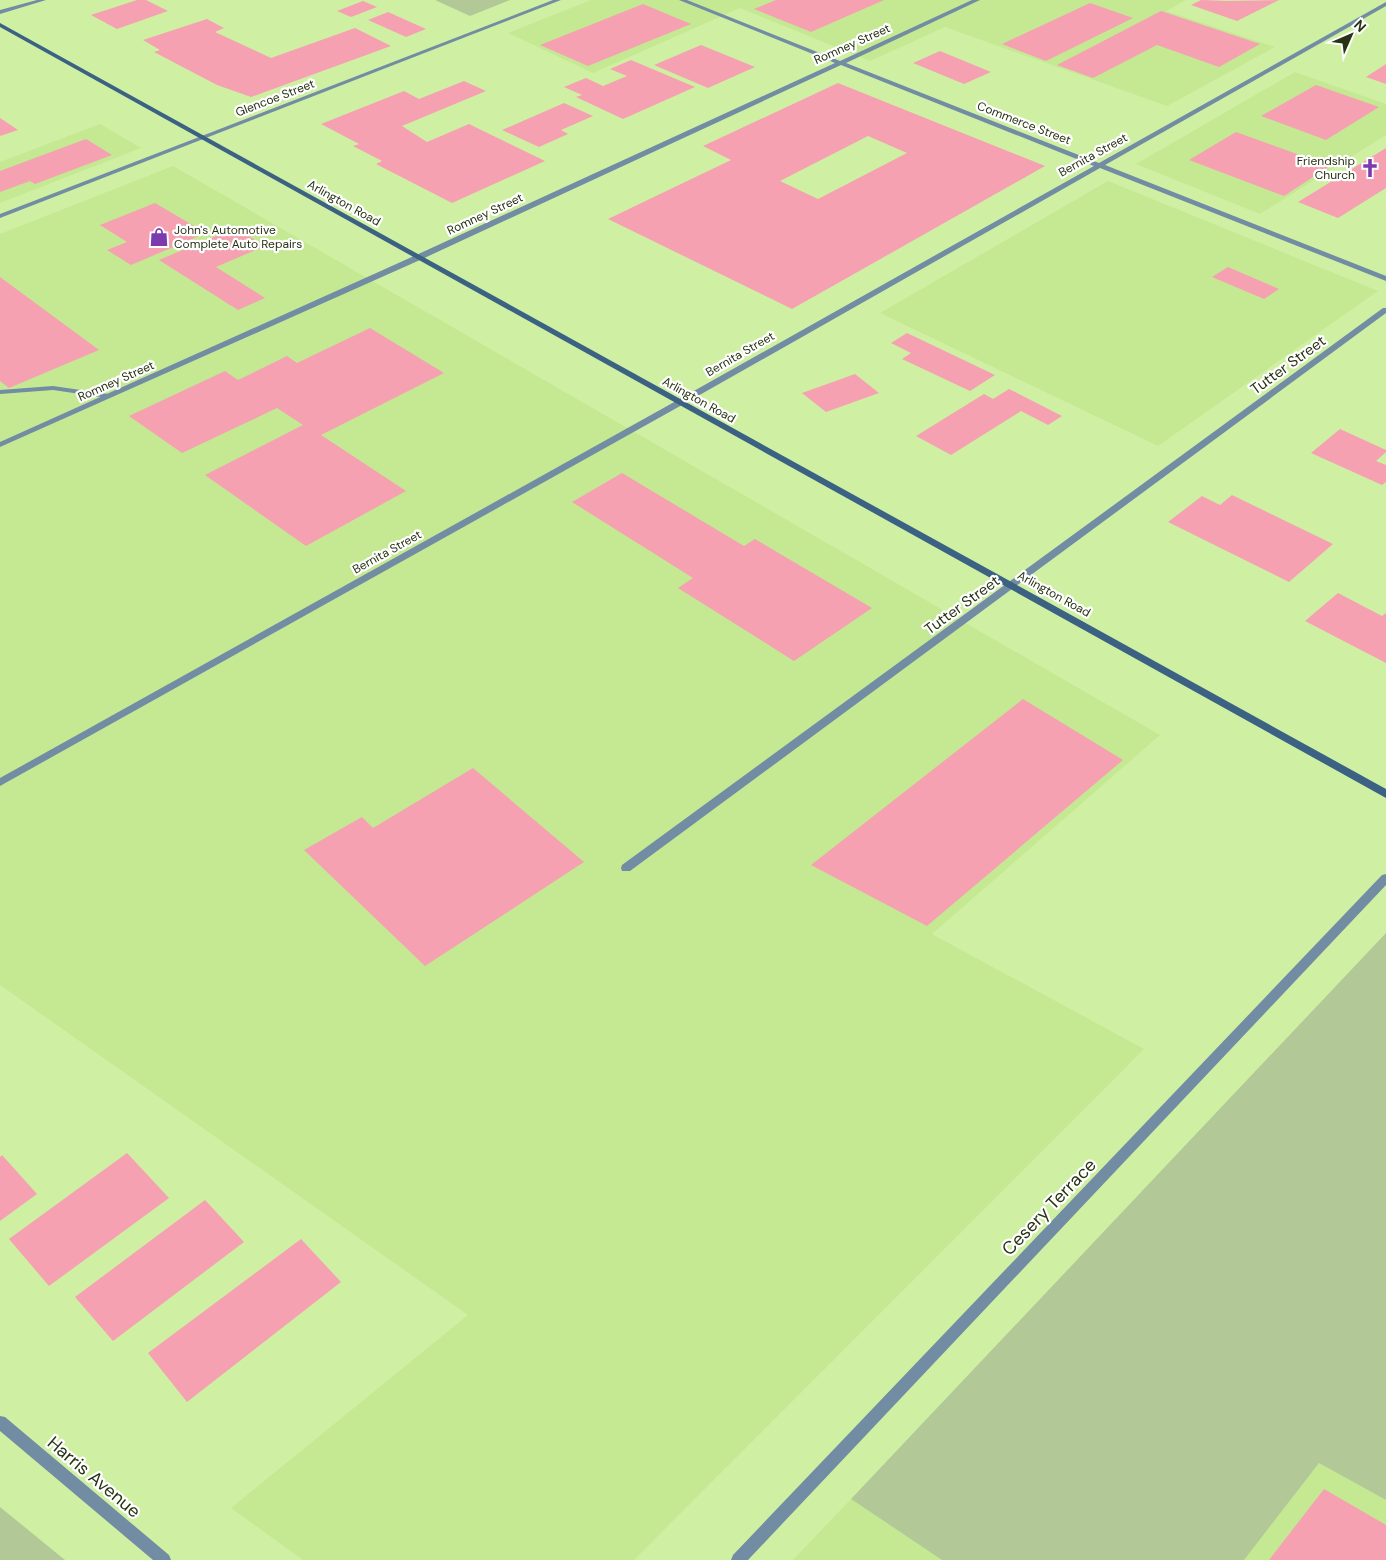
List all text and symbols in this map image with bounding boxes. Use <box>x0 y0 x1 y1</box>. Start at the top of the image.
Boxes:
north arrow <box>1326 10 1376 60</box>
text: N <box>1350 16 1370 36</box>
street label: Romney Street <box>811 20 893 68</box>
street label: Glencoe Street <box>233 75 317 120</box>
street label: Commerce Street <box>975 98 1073 148</box>
street label: Bernita Street <box>1056 129 1131 181</box>
place label: Friendship Church <box>1297 153 1355 183</box>
church icon: Friendship Church <box>1359 157 1381 179</box>
street label: Arlington Road <box>305 176 383 230</box>
street label: Romney Street <box>444 189 526 239</box>
place label: John's Automotive Complete Auto Repairs <box>174 222 302 252</box>
shop icon: John's Automotive Complete Auto Repairs <box>148 226 170 248</box>
street label: Bernita Street <box>703 328 777 380</box>
street label: Tutter Street <box>1246 331 1330 399</box>
street label: Romney Street <box>75 357 157 405</box>
street label: Arlington Road <box>660 373 738 427</box>
street label: Bernita Street <box>350 526 425 578</box>
street label: Arlington Road <box>1015 567 1093 621</box>
street label: Tutter Street <box>920 571 1004 639</box>
street label: Cesery Terrace <box>997 1153 1101 1261</box>
street label: Harris Avenue <box>42 1431 146 1523</box>

